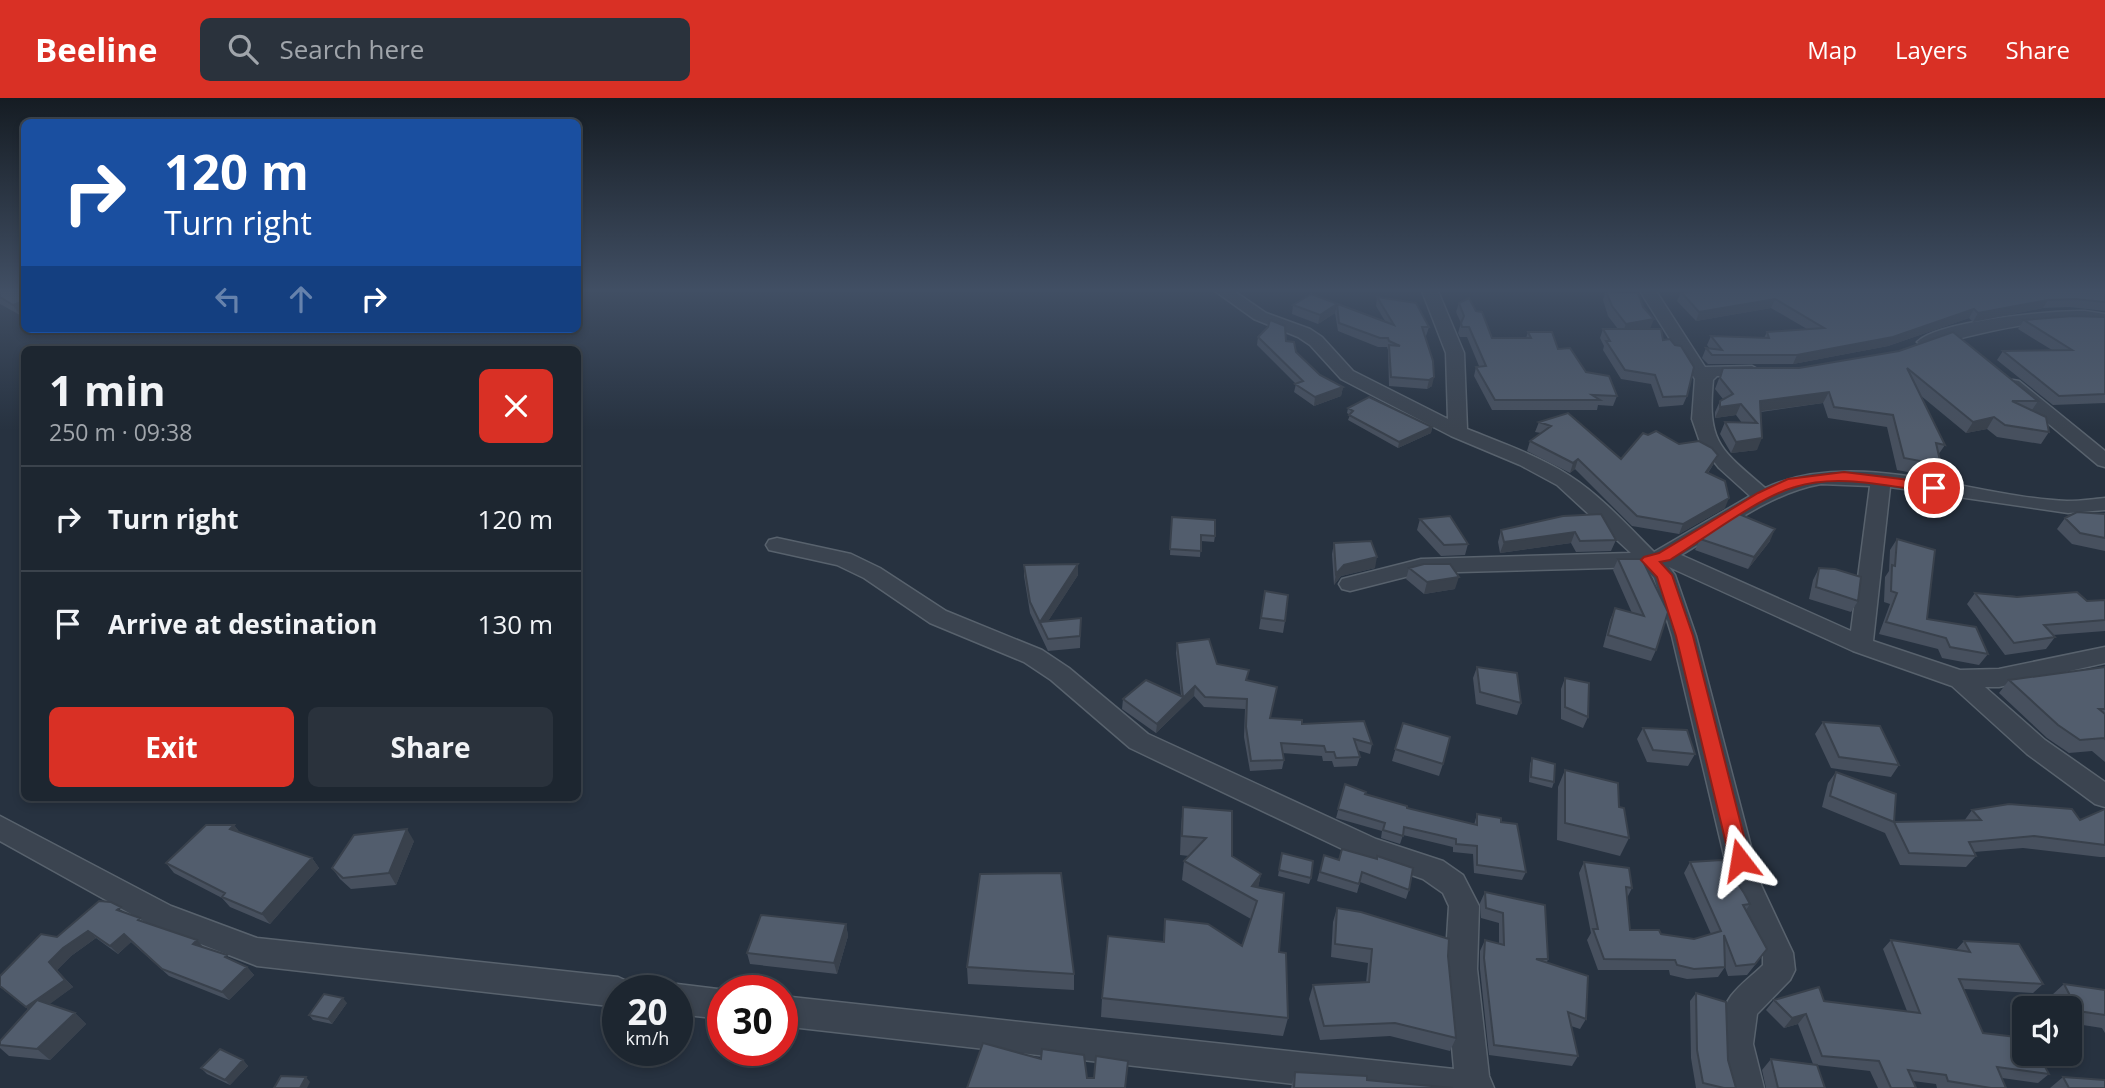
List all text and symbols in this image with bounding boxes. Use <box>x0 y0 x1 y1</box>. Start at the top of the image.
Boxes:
search box <box>200 18 690 81</box>
text: Beeline <box>35 27 158 72</box>
icon: search <box>224 30 262 68</box>
text: Search here <box>280 31 424 67</box>
text: Map <box>1807 33 1857 66</box>
text: Layers <box>1895 33 1968 66</box>
text: Share <box>2006 33 2070 66</box>
text: 120 m <box>164 138 309 204</box>
icon: right <box>49 147 140 238</box>
text: Turn right <box>164 201 312 244</box>
icon: left <box>209 280 247 318</box>
icon: ahead <box>282 280 320 318</box>
icon: right <box>355 280 393 318</box>
text: 1 min <box>49 361 166 418</box>
button: close <box>479 369 553 443</box>
text: 250 m · 09:38 <box>49 416 192 448</box>
pin <box>1904 458 1964 518</box>
icon: arrive <box>1915 469 1953 507</box>
icon: right <box>49 500 87 538</box>
text: Turn right <box>108 501 239 537</box>
text: 120 m <box>478 501 553 537</box>
icon: arrive <box>49 605 87 643</box>
text: Arrive at destination <box>108 606 377 642</box>
text: 130 m <box>478 606 553 642</box>
button: Exit <box>49 707 294 787</box>
button: Share <box>308 707 553 787</box>
position arrow <box>1703 823 1777 897</box>
speed limit sign: 30 <box>707 975 798 1066</box>
text: 20 <box>627 988 668 1035</box>
map controls <box>2012 996 2082 1066</box>
button: sound <box>2012 996 2082 1066</box>
text: km/h <box>626 1026 669 1050</box>

